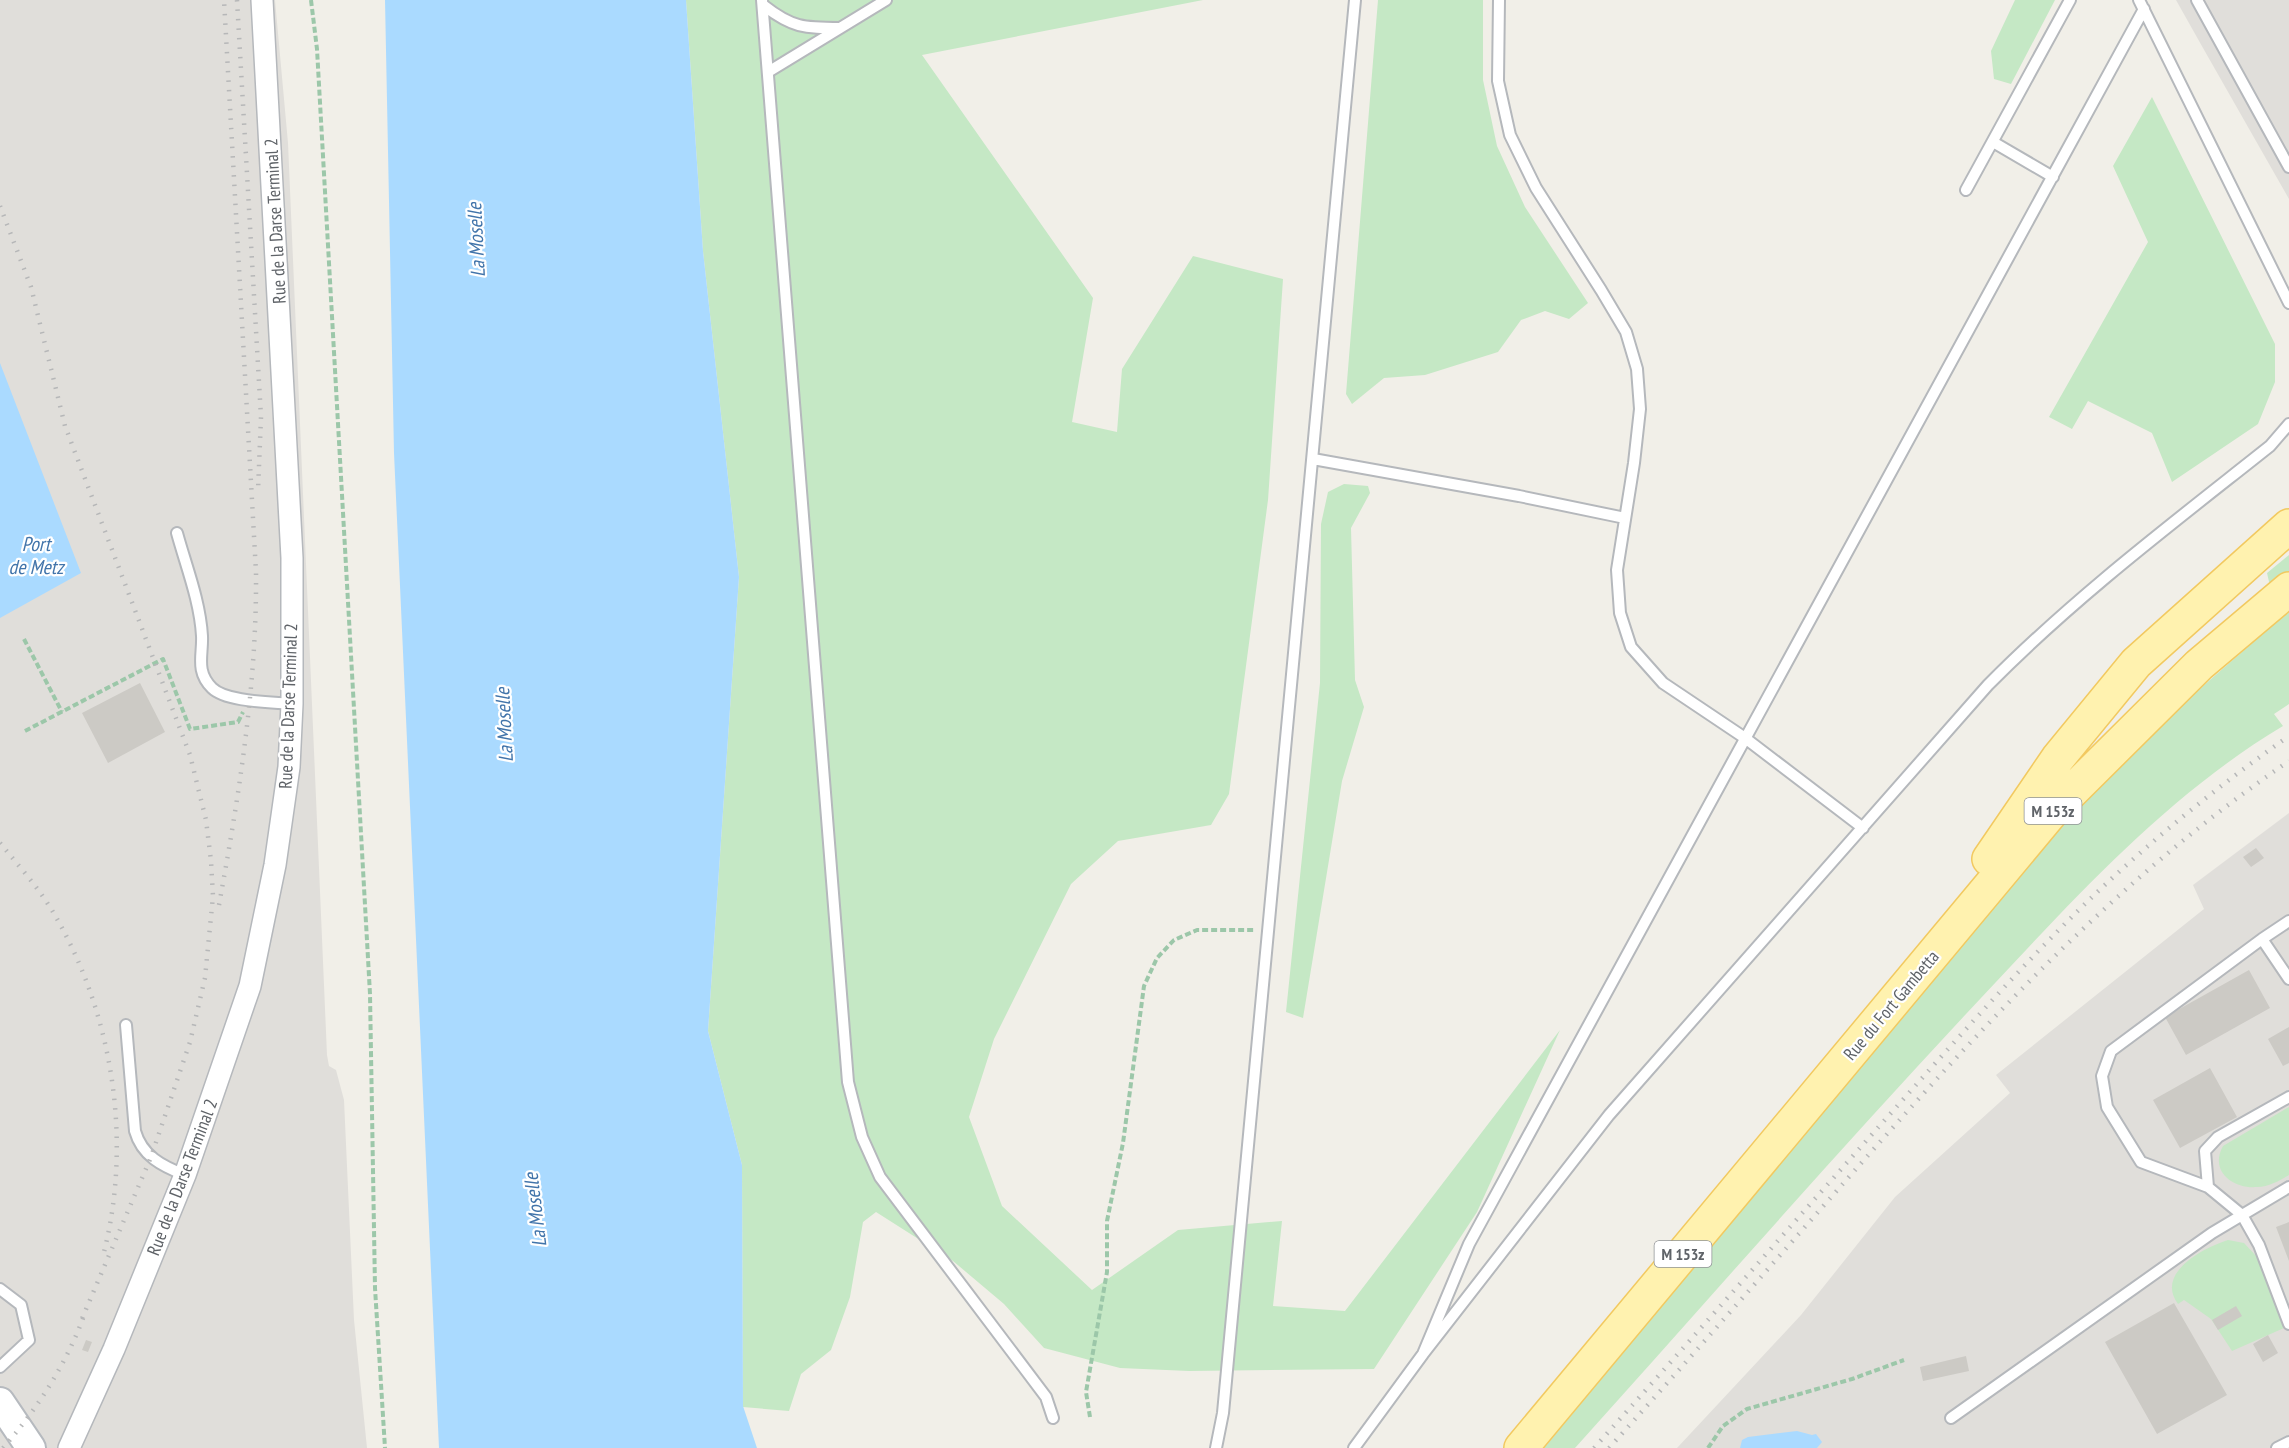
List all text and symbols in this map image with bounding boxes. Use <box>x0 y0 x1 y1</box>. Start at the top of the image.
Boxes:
street label: Rue de la Darse Terminal 2 <box>259 138 291 304</box>
water label: La Moselle <box>461 201 491 278</box>
water label: Port de Metz <box>9 531 65 580</box>
street label: Rue de la Darse Terminal 2 <box>274 623 302 789</box>
water label: La Moselle <box>489 686 519 763</box>
road number: M 153z <box>2024 798 2082 824</box>
street label: Rue du Fort Gambetta <box>1838 945 1944 1065</box>
street label: Rue de la Darse Terminal 2 <box>142 1095 222 1259</box>
water label: La Moselle <box>517 1170 552 1248</box>
road number: M 153z <box>1654 1241 1712 1267</box>

